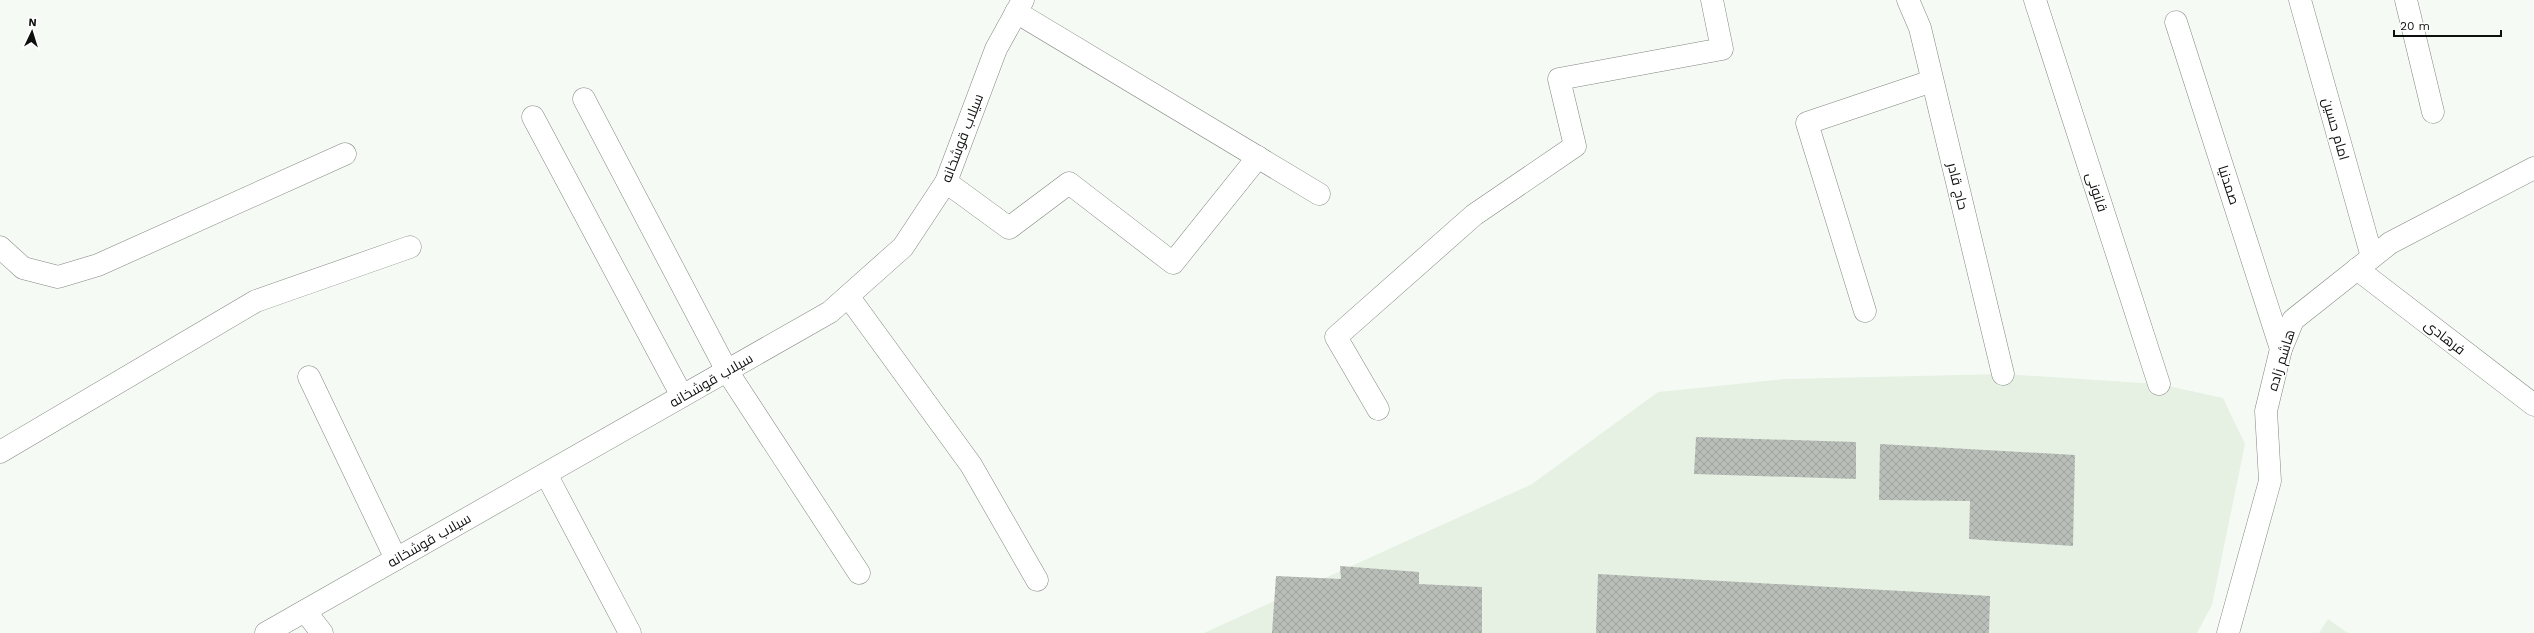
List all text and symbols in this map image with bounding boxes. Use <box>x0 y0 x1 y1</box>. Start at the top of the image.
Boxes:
north arrow <box>12 12 52 52</box>
scale bar <box>2394 12 2501 38</box>
text: N <box>28 16 37 29</box>
text: 20 m <box>2400 19 2430 33</box>
street label: سیلاب قوشخانه <box>938 91 986 185</box>
street label: امام حسین <box>2318 96 2353 163</box>
street label: حاج قادر <box>1943 160 1972 211</box>
street label: صمدنیا <box>2215 163 2243 207</box>
street label: قانونی <box>2083 170 2111 214</box>
street label: فرهادی <box>2421 316 2469 358</box>
street label: هاشم زاده <box>2264 327 2300 393</box>
street label: سیلاب قوشخانه <box>667 350 755 410</box>
street label: سیلاب قوشخانه <box>385 510 473 570</box>

